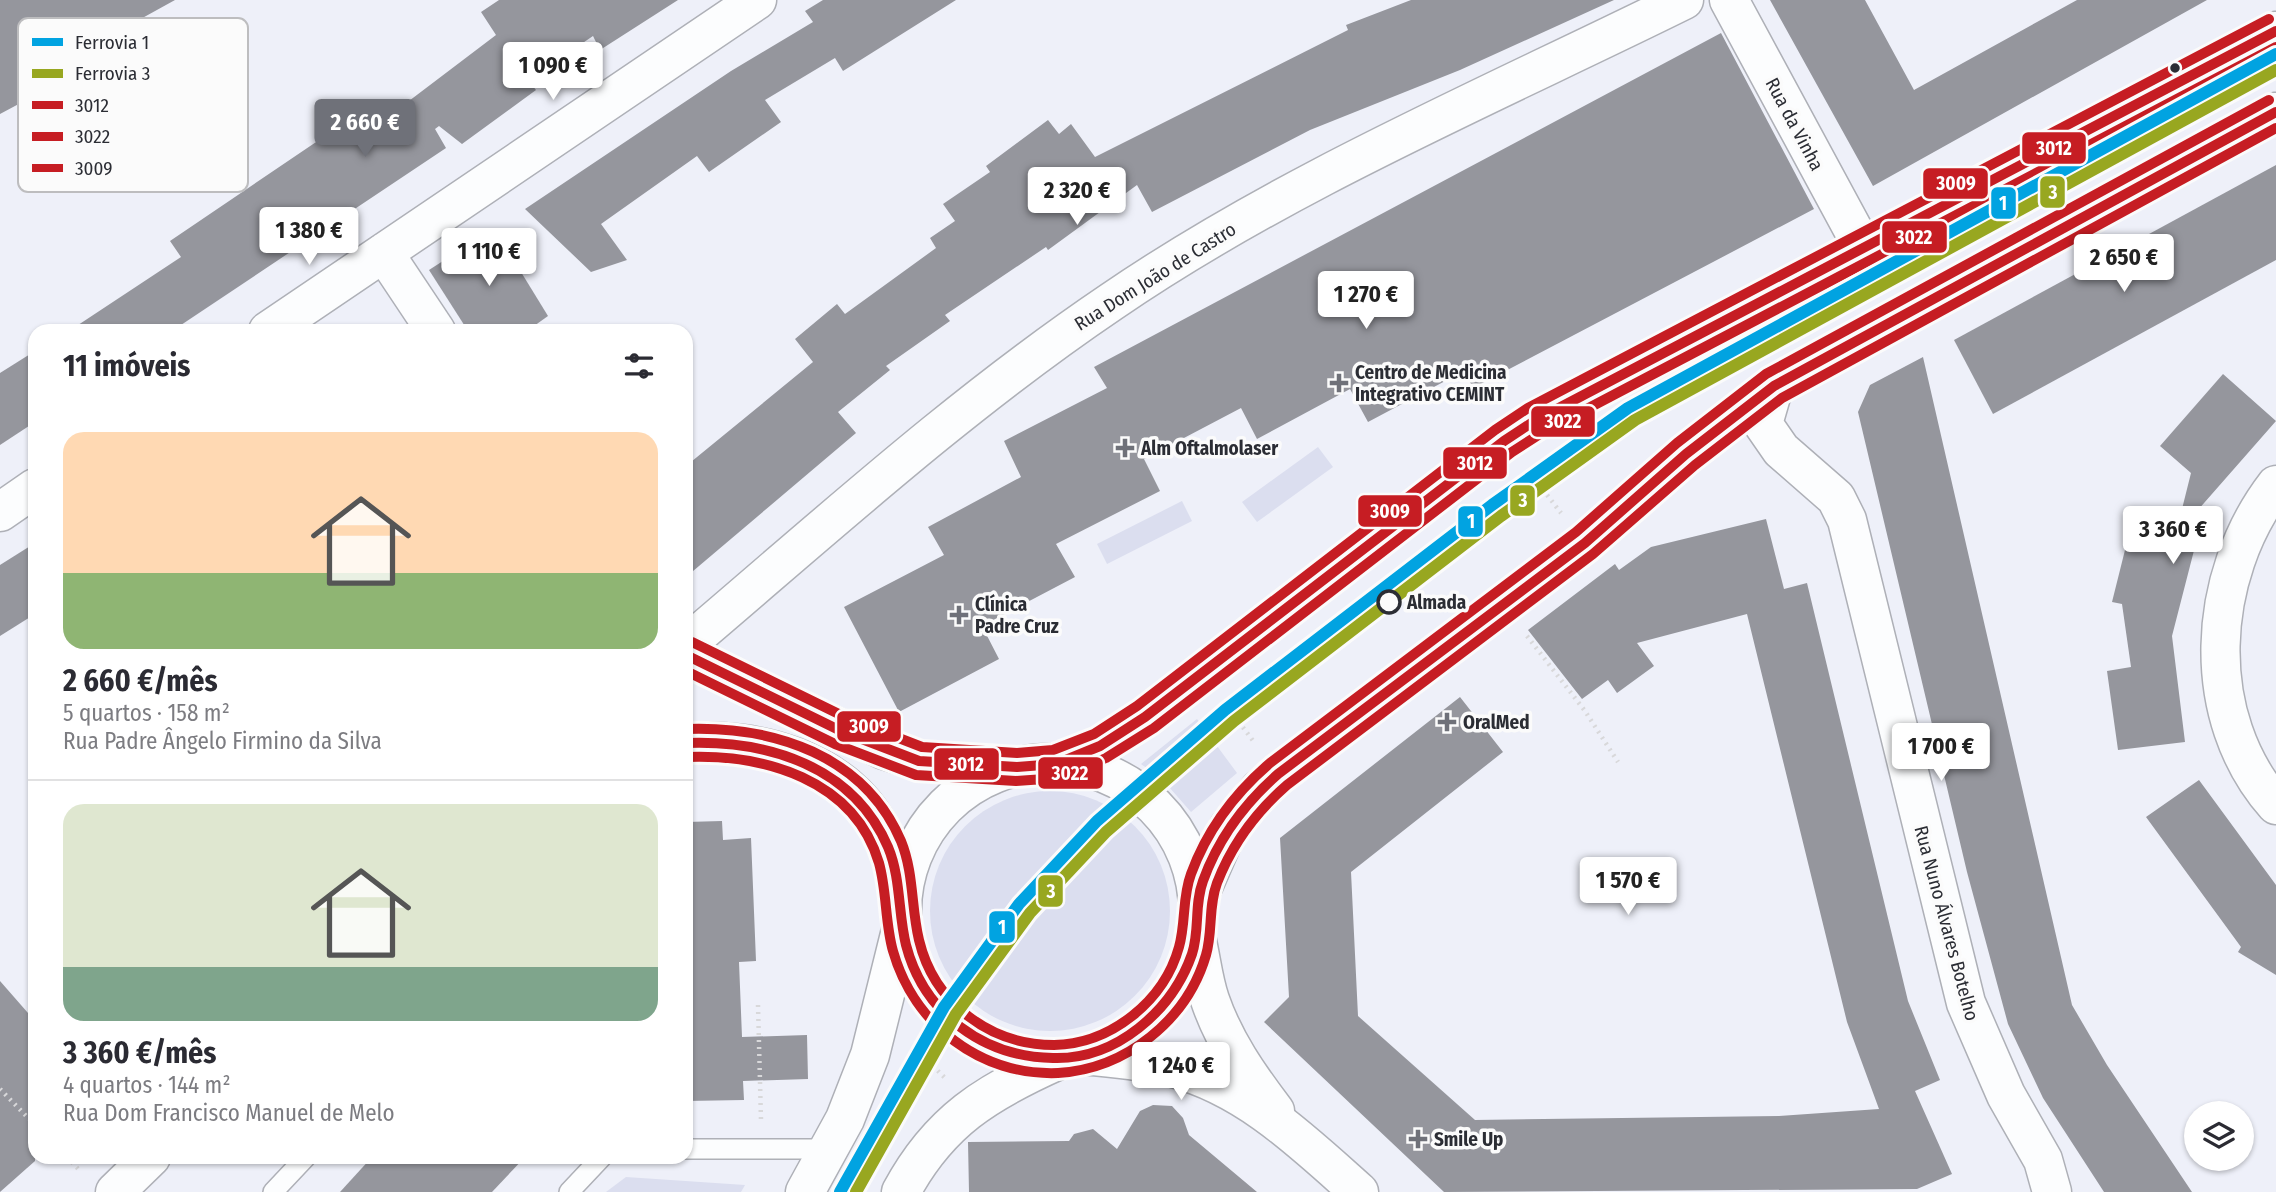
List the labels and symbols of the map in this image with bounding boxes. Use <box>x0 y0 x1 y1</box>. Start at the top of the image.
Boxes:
legend <box>18 18 248 192</box>
text: Ferrovia 1 <box>75 31 149 54</box>
pin: 1 090 € <box>488 42 618 102</box>
unlabelled marker <box>2168 61 2182 75</box>
text: Ferrovia 3 <box>75 62 150 85</box>
street label: Rua da Vinha <box>1761 74 1829 175</box>
text: 3012 <box>75 94 109 117</box>
pin: 2 660 € <box>300 100 430 159</box>
text: 3022 <box>75 125 110 148</box>
line badge: 3012 <box>2021 131 2087 165</box>
text: 3012 <box>2035 137 2072 160</box>
text: 3009 <box>75 157 112 180</box>
line badge: 3009 <box>1922 167 1989 200</box>
pin: 2 320 € <box>1012 168 1142 227</box>
text: 3009 <box>1935 172 1976 195</box>
line badge: 3 <box>2039 175 2066 209</box>
text: 3 <box>2048 181 2058 204</box>
line badge: 1 <box>1990 186 2017 220</box>
text: 1 <box>1999 192 2007 215</box>
pin: 1 380 € <box>244 208 374 267</box>
street label: Rua Dom João de Castro <box>1070 217 1240 335</box>
line badge: 3022 <box>1881 220 1948 254</box>
text: 3022 <box>1895 226 1933 249</box>
pin: 1 110 € <box>424 229 554 288</box>
pin: 2 650 € <box>2059 234 2189 294</box>
pin: 1 270 € <box>1301 272 1431 331</box>
place label: Centro de Medicina Integrativo CEMINT <box>1355 361 1507 406</box>
marker: Centro de Medicina Integrativo CEMINT <box>1329 373 1349 393</box>
line badge: 3022 <box>1530 405 1596 438</box>
text: 3022 <box>1544 410 1582 433</box>
place label: Alm Oftalmolaser <box>1140 437 1279 460</box>
marker: Alm Oftalmolaser <box>1115 438 1135 458</box>
line badge: 3012 <box>1442 446 1508 480</box>
text: 3012 <box>1456 452 1493 475</box>
line badge: 3 <box>1509 484 1536 517</box>
text: 3 <box>1518 489 1528 512</box>
line badge: 3009 <box>1357 494 1423 528</box>
text: 3009 <box>1369 500 1410 523</box>
line badge: 1 <box>1457 505 1484 538</box>
pin: 3 360 € <box>2108 506 2238 566</box>
text: 1 <box>1467 510 1475 533</box>
marker: Almada <box>1377 590 1401 614</box>
place label: Almada <box>1406 591 1466 614</box>
place label: Clínica Padre Cruz <box>975 593 1059 638</box>
marker: Clínica Padre Cruz <box>949 605 969 625</box>
line badge: 3009 <box>836 710 902 743</box>
place label: OralMed <box>1463 711 1529 734</box>
marker: OralMed <box>1437 712 1457 732</box>
text: 3009 <box>848 715 889 738</box>
pin: 1 700 € <box>1876 724 2006 783</box>
line badge: 3012 <box>933 747 1000 781</box>
text: 3012 <box>947 753 984 776</box>
line badge: 3022 <box>1037 756 1104 790</box>
text: 3022 <box>1051 762 1089 785</box>
street label: Rua Nuno Álvares Botelho <box>1909 823 1984 1023</box>
pin: 1 570 € <box>1563 858 1693 917</box>
line badge: 3 <box>1037 874 1064 908</box>
text: 3 <box>1046 880 1056 903</box>
line badge: 1 <box>988 910 1016 944</box>
text: 1 <box>998 916 1006 939</box>
pin: 1 240 € <box>1116 1042 1246 1102</box>
place label: Smile Up <box>1434 1128 1503 1151</box>
marker: Smile Up <box>1408 1129 1428 1149</box>

